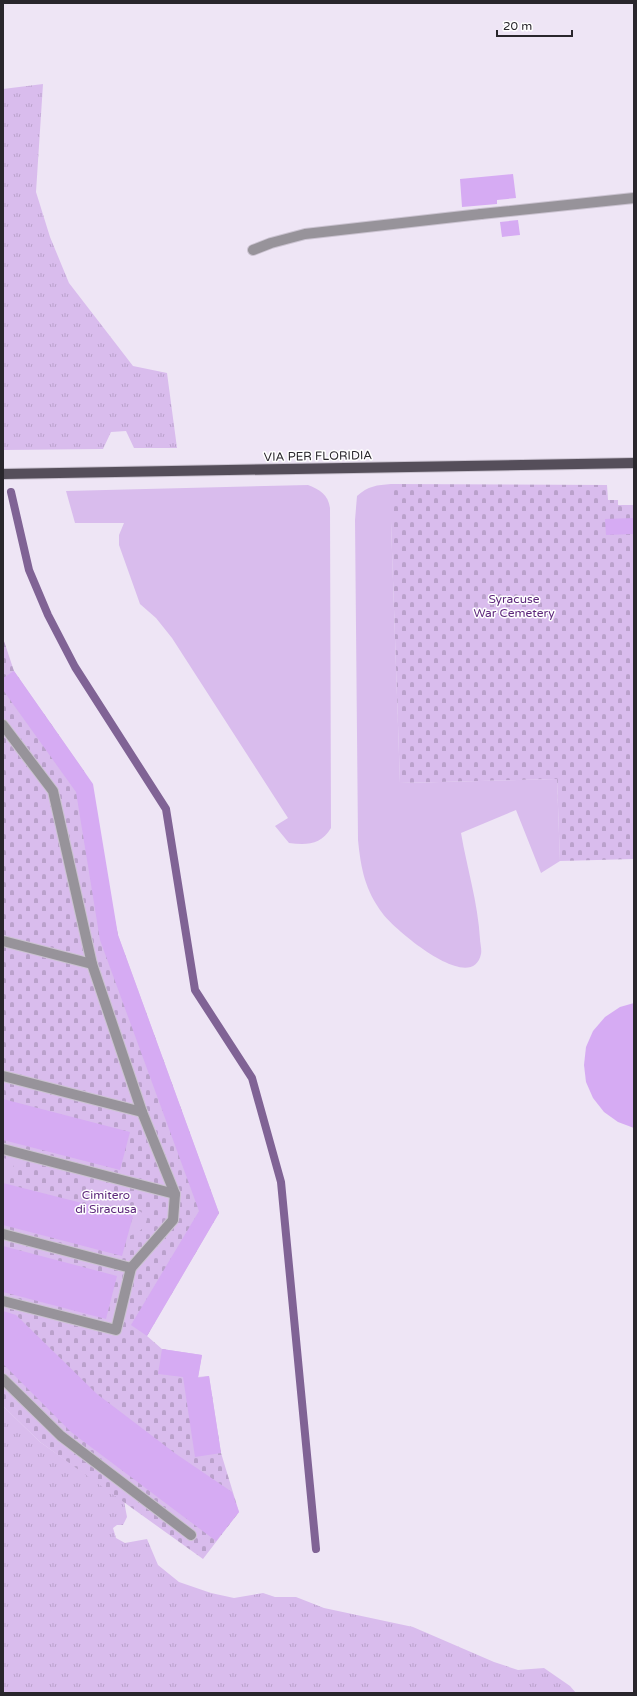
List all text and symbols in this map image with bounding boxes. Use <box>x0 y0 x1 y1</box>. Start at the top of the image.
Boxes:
scale bar <box>497 12 572 38</box>
text: 20 m <box>503 19 532 33</box>
street label: VIA PER FLORIDIA <box>264 448 372 464</box>
park label: Syracuse War Cemetery <box>473 592 555 620</box>
park label: Cimitero di Siracusa <box>75 1188 137 1216</box>

